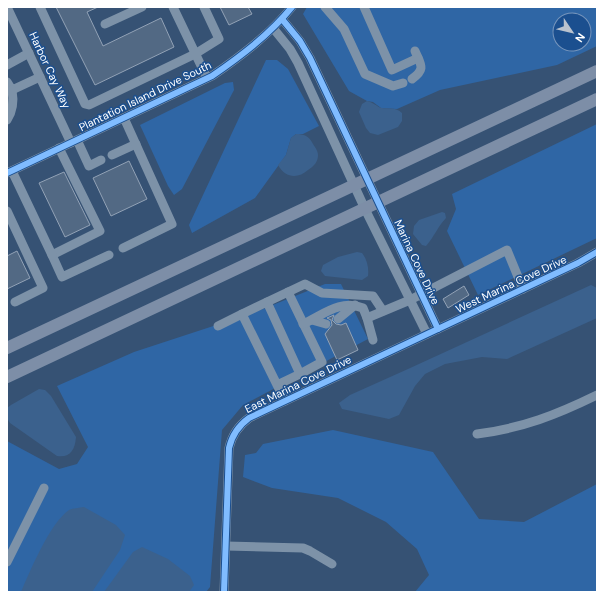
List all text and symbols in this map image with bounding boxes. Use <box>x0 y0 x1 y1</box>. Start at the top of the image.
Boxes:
north arrow <box>552 12 592 52</box>
street label: Harbor Cay Way <box>26 30 74 110</box>
text: N <box>572 30 588 45</box>
street label: Plantation Island Drive South <box>77 58 213 134</box>
street label: Marina Cove Drive <box>391 217 443 307</box>
street label: West Marina Cove Drive <box>453 252 569 316</box>
street label: East Marina Cove Drive <box>242 352 354 416</box>

